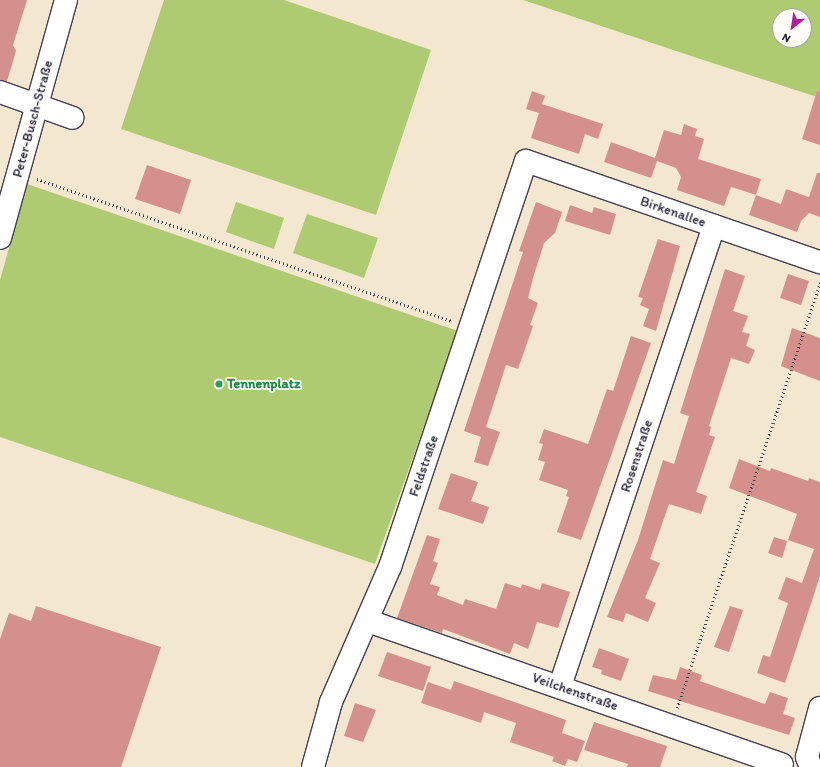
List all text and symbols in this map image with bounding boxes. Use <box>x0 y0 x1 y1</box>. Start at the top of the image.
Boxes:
north arrow <box>772 8 812 48</box>
text: N <box>780 30 793 45</box>
street label: Peter-Busch-Straße <box>9 59 57 179</box>
street label: Birkenallee <box>638 193 708 231</box>
place label: Tennenplatz <box>227 376 300 392</box>
marker: Tennenplatz <box>214 379 224 389</box>
street label: Rosenstraße <box>617 418 657 494</box>
street label: Feldstraße <box>406 433 442 499</box>
street label: Veilchenstraße <box>530 669 620 715</box>

